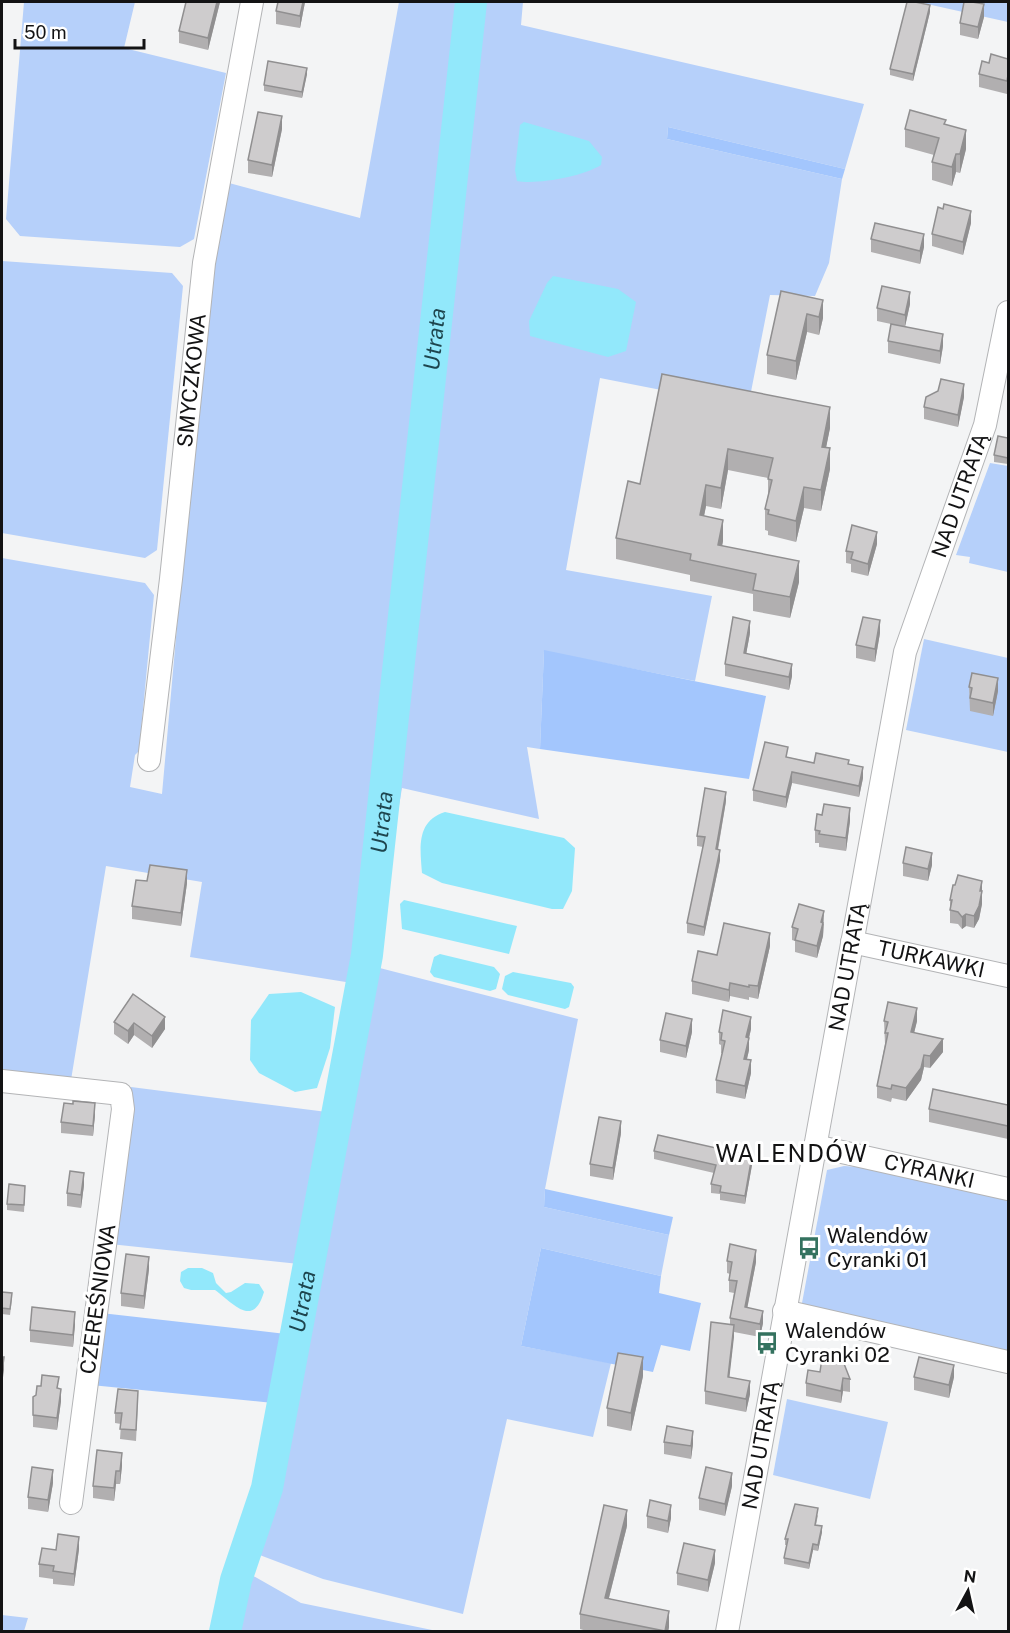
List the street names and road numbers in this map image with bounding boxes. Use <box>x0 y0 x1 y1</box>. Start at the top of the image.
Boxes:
street label: SMYCZKOWA <box>172 312 211 449</box>
street label: NAD UTRATĄ <box>926 430 993 561</box>
street label: NAD UTRATĄ <box>823 900 871 1033</box>
street label: TURKAWKI <box>875 935 987 983</box>
street label: CYRANKI <box>882 1149 977 1193</box>
street label: CZEREŚNIOWA <box>75 1222 120 1376</box>
street label: NAD UTRATĄ <box>737 1378 784 1511</box>

